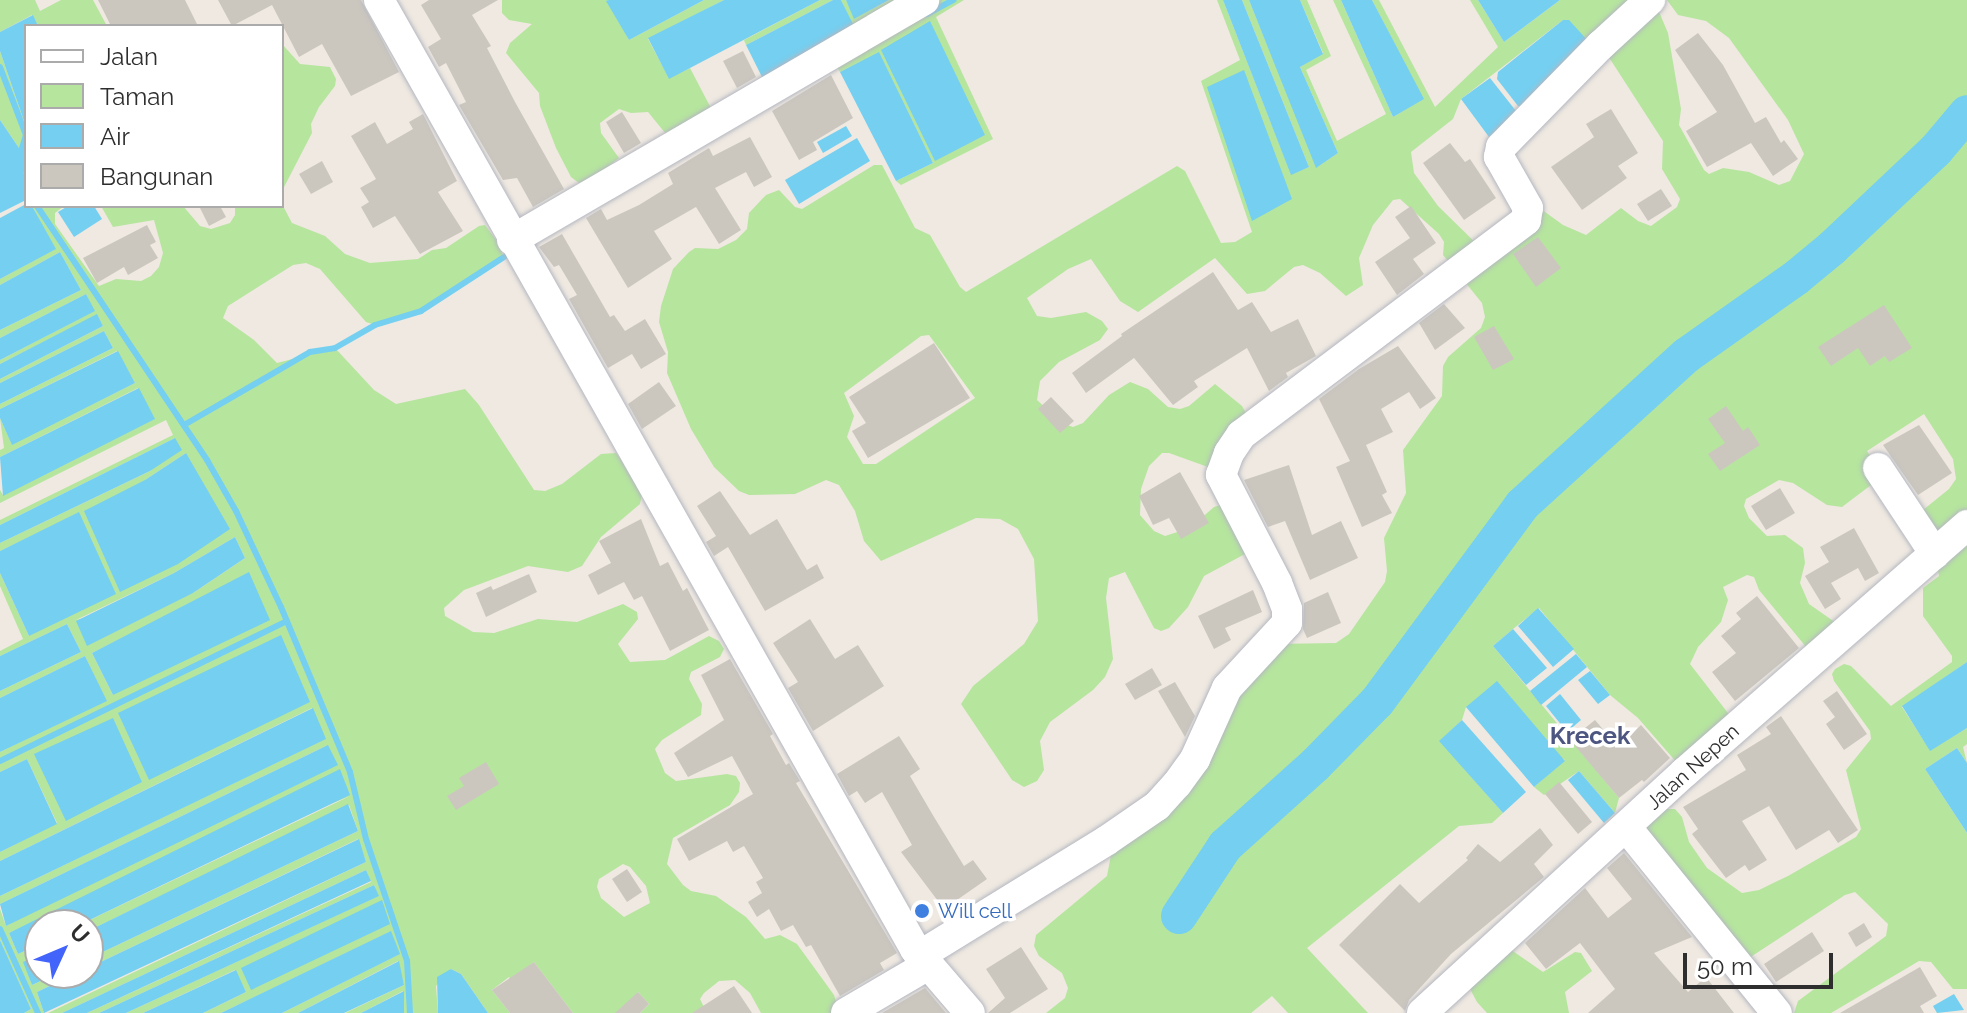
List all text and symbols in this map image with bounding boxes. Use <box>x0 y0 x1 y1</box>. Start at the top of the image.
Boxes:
legend <box>24 24 284 208</box>
text: Jalan <box>100 42 158 71</box>
text: Taman <box>100 82 174 111</box>
text: Air <box>100 122 130 151</box>
text: Bangunan <box>100 162 213 191</box>
street label: Jalan Nepen <box>1642 719 1744 815</box>
district label: Krecek <box>1550 722 1630 750</box>
place label: Will cell <box>938 899 1013 923</box>
marker: Will cell <box>913 902 931 920</box>
north arrow <box>24 909 104 989</box>
text: U <box>65 919 95 949</box>
scale bar <box>1687 937 1837 987</box>
text: 50 m <box>1697 952 1753 981</box>

